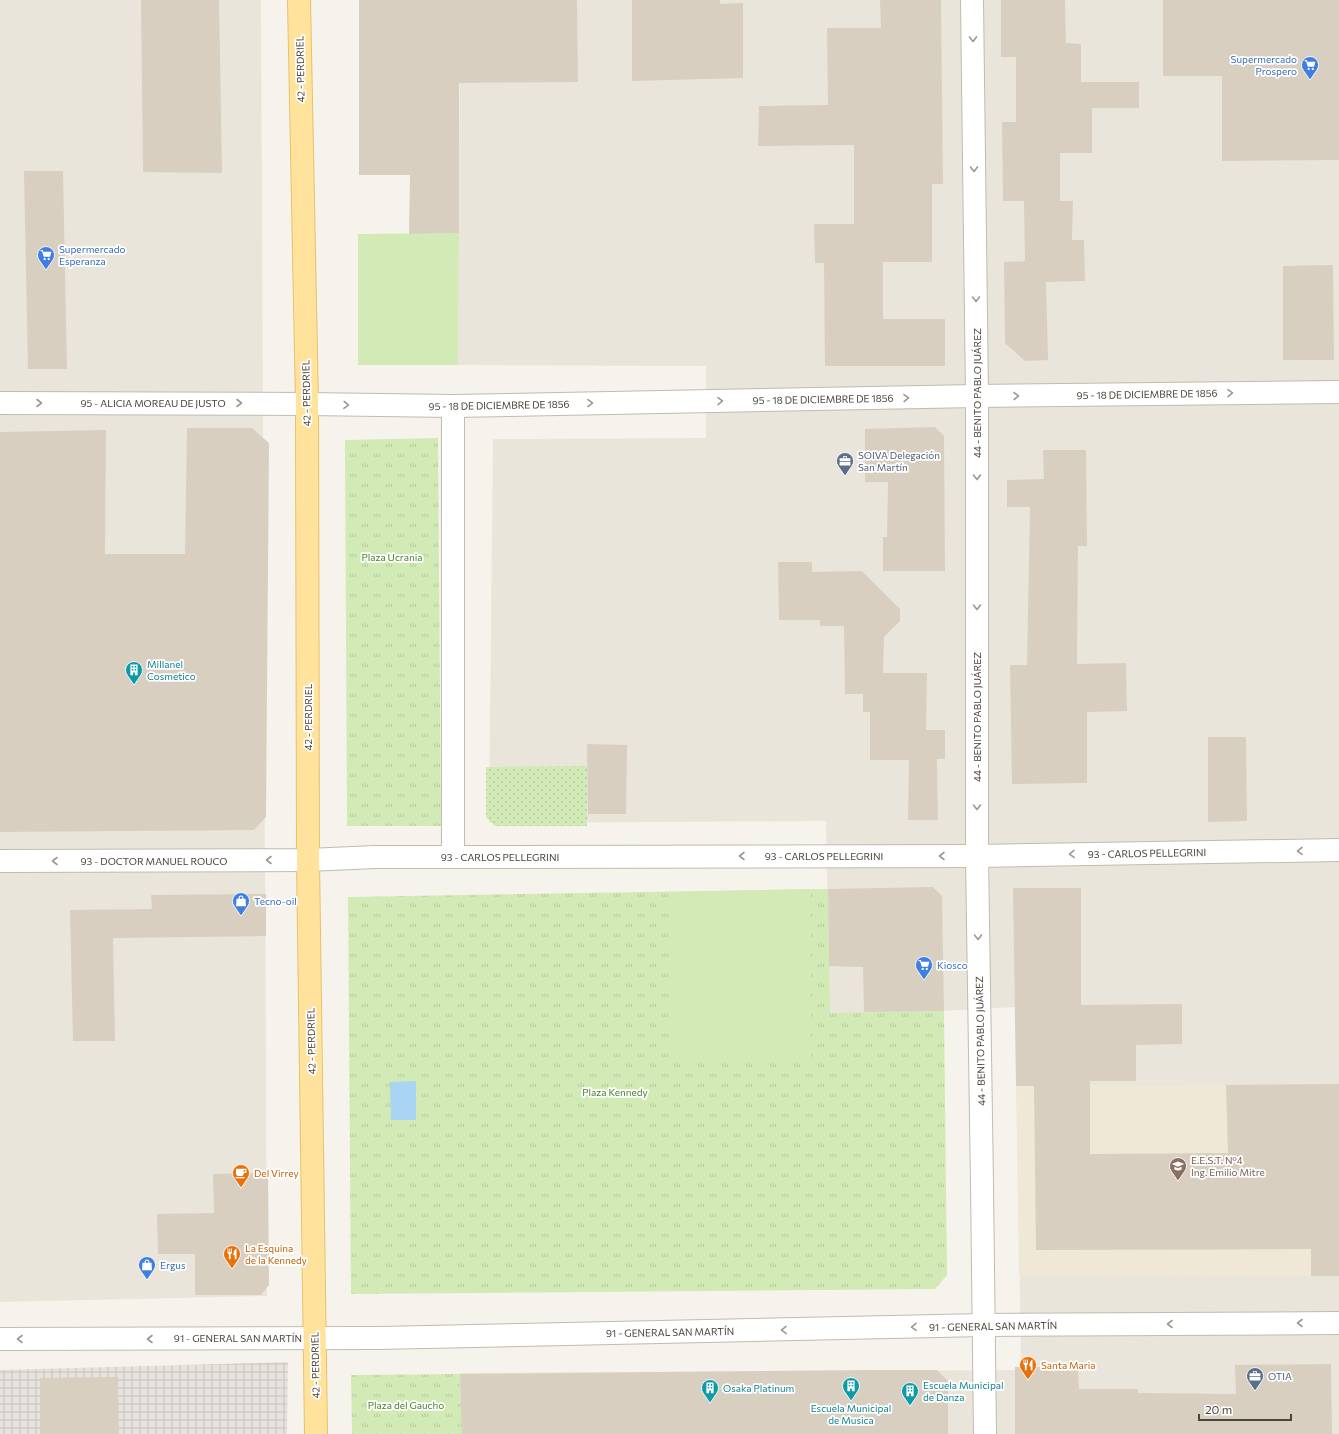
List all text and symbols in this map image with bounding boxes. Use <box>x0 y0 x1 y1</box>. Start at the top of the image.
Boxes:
street label: 42 - PERDRIEL <box>293 35 307 103</box>
one-way arrow <box>969 36 977 42</box>
place label: Supermercado Prospero <box>1231 53 1297 77</box>
supermarket icon: Supermercado Prospero <box>1300 55 1320 80</box>
one-way arrow <box>970 166 978 172</box>
place label: Supermercado Esperanza <box>59 243 125 267</box>
supermarket icon: Supermercado Esperanza <box>36 245 56 270</box>
one-way arrow <box>972 296 980 302</box>
street label: 44 - BENITO PABLO JUÁREZ <box>971 328 983 458</box>
street label: 42 - PERDRIEL <box>299 359 313 427</box>
street label: 95 - 18 DE DICIEMBRE DE 1856 <box>1076 387 1218 401</box>
one-way arrow <box>1227 389 1233 397</box>
street label: 95 - 18 DE DICIEMBRE DE 1856 <box>752 392 894 406</box>
one-way arrow <box>1013 392 1019 400</box>
one-way arrow <box>903 393 909 402</box>
street label: 95 - ALICIA MOREAU DE JUSTO <box>80 397 226 409</box>
one-way arrow <box>717 397 723 405</box>
street label: 95 - 18 DE DICIEMBRE DE 1856 <box>428 398 570 412</box>
one-way arrow <box>36 399 42 407</box>
one-way arrow <box>236 399 242 407</box>
one-way arrow <box>587 399 593 408</box>
one-way arrow <box>343 400 349 409</box>
place label: SOIVA Delegación San Martín <box>858 449 940 473</box>
office icon: SOIVA Delegación San Martín <box>835 451 855 476</box>
one-way arrow <box>973 474 981 480</box>
park label: Plaza Ucrania <box>361 551 423 563</box>
one-way arrow <box>973 604 981 610</box>
street label: 44 - BENITO PABLO JUÁREZ <box>971 652 983 782</box>
place label: Millanel Cosmetico <box>147 658 196 682</box>
building icon: Millanel Cosmetico <box>124 660 144 685</box>
street label: 42 - PERDRIEL <box>302 683 314 750</box>
one-way arrow <box>973 804 981 810</box>
street label: 93 - CARLOS PELLEGRINI <box>1088 846 1206 860</box>
one-way arrow <box>1297 847 1303 855</box>
street label: 93 - CARLOS PELLEGRINI <box>765 850 883 862</box>
one-way arrow <box>1069 850 1075 858</box>
street label: 93 - CARLOS PELLEGRINI <box>441 851 559 863</box>
one-way arrow <box>739 852 745 860</box>
one-way arrow <box>939 852 945 860</box>
street label: 93 - DOCTOR MANUEL ROUCO <box>80 855 228 867</box>
one-way arrow <box>266 856 272 864</box>
one-way arrow <box>52 857 58 865</box>
shop icon: Tecno-oil <box>231 891 251 916</box>
place label: Tecno-oil <box>254 895 297 907</box>
one-way arrow <box>974 934 982 940</box>
supermarket icon: Kiosco <box>914 955 934 980</box>
place label: Kiosco <box>937 959 968 971</box>
street label: 44 - BENITO PABLO JUÁREZ <box>973 976 987 1106</box>
street label: 42 - PERDRIEL <box>304 1007 318 1075</box>
park label: Plaza Kennedy <box>582 1086 648 1098</box>
place label: E.E.S.T. Nº4 Ing. Emilio Mitre <box>1191 1154 1265 1178</box>
school or university icon: E.E.S.T. Nº4 Ing. Emilio Mitre <box>1168 1156 1188 1181</box>
cafe icon: Del Virrey <box>231 1163 251 1188</box>
place label: Del Virrey <box>254 1167 299 1179</box>
place label: La Esquina de la Kennedy <box>245 1242 307 1266</box>
restaurant icon: La Esquina de la Kennedy <box>222 1244 242 1269</box>
shop icon: Ergus <box>137 1255 157 1280</box>
place label: Ergus <box>160 1259 186 1271</box>
street label: 91 - GENERAL SAN MARTÍN <box>929 1319 1057 1333</box>
one-way arrow <box>1297 1319 1303 1327</box>
one-way arrow <box>1167 1320 1173 1328</box>
one-way arrow <box>911 1323 917 1331</box>
street label: 91 - GENERAL SAN MARTÍN <box>606 1325 734 1339</box>
one-way arrow <box>781 1326 787 1334</box>
street label: 42 - PERDRIEL <box>308 1331 322 1399</box>
street label: 91 - GENERAL SAN MARTÍN <box>174 1332 302 1344</box>
one-way arrow <box>17 1335 23 1343</box>
one-way arrow <box>147 1335 153 1343</box>
restaurant icon: Santa Maria <box>1018 1355 1038 1380</box>
place label: Santa Maria <box>1041 1359 1096 1371</box>
office icon: OTIA <box>1245 1366 1265 1391</box>
place label: OTIA <box>1268 1370 1292 1382</box>
building icon: Escuela Municipal de Musica <box>841 1376 861 1401</box>
building icon: Osaka Platinum <box>700 1378 720 1403</box>
place label: Escuela Municipal de Danza <box>923 1379 1004 1403</box>
building icon: Escuela Municipal de Danza <box>900 1381 920 1406</box>
place label: Osaka Platinum <box>723 1382 794 1394</box>
scale bar <box>1199 1396 1291 1422</box>
park label: Plaza del Gaucho <box>368 1399 444 1411</box>
place label: Escuela Municipal de Musica <box>811 1402 891 1426</box>
text: 20 m <box>1205 1402 1232 1416</box>

